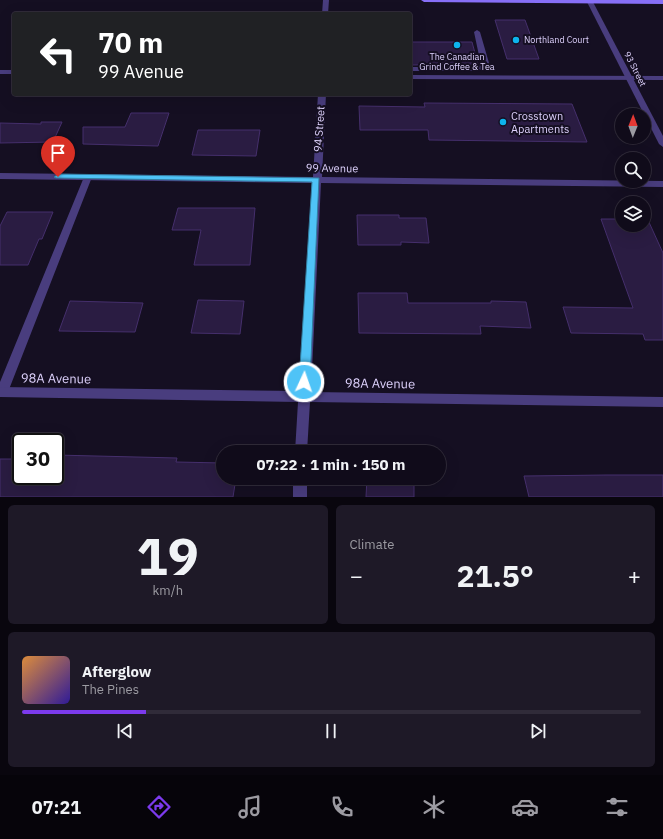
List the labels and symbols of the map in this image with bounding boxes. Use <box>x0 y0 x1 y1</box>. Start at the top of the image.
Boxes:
place label: Northland Court <box>524 34 589 45</box>
marker: Northland Court <box>511 35 521 45</box>
marker: The Canadian Grind Coffee & Tea <box>452 40 462 50</box>
street label: 93 Street <box>622 50 649 88</box>
place label: The Canadian Grind Coffee & Tea <box>419 51 495 72</box>
street label: 94 Street <box>310 105 328 152</box>
north arrow <box>615 108 651 144</box>
place label: Crosstown Apartments <box>511 109 569 136</box>
marker: Crosstown Apartments <box>498 117 508 127</box>
pin <box>41 136 75 177</box>
street label: 99 Avenue <box>306 161 358 175</box>
position arrow <box>283 361 325 403</box>
street label: 98A Avenue <box>21 369 91 388</box>
street label: 98A Avenue <box>345 374 415 393</box>
speed limit sign: 30 <box>12 433 64 485</box>

